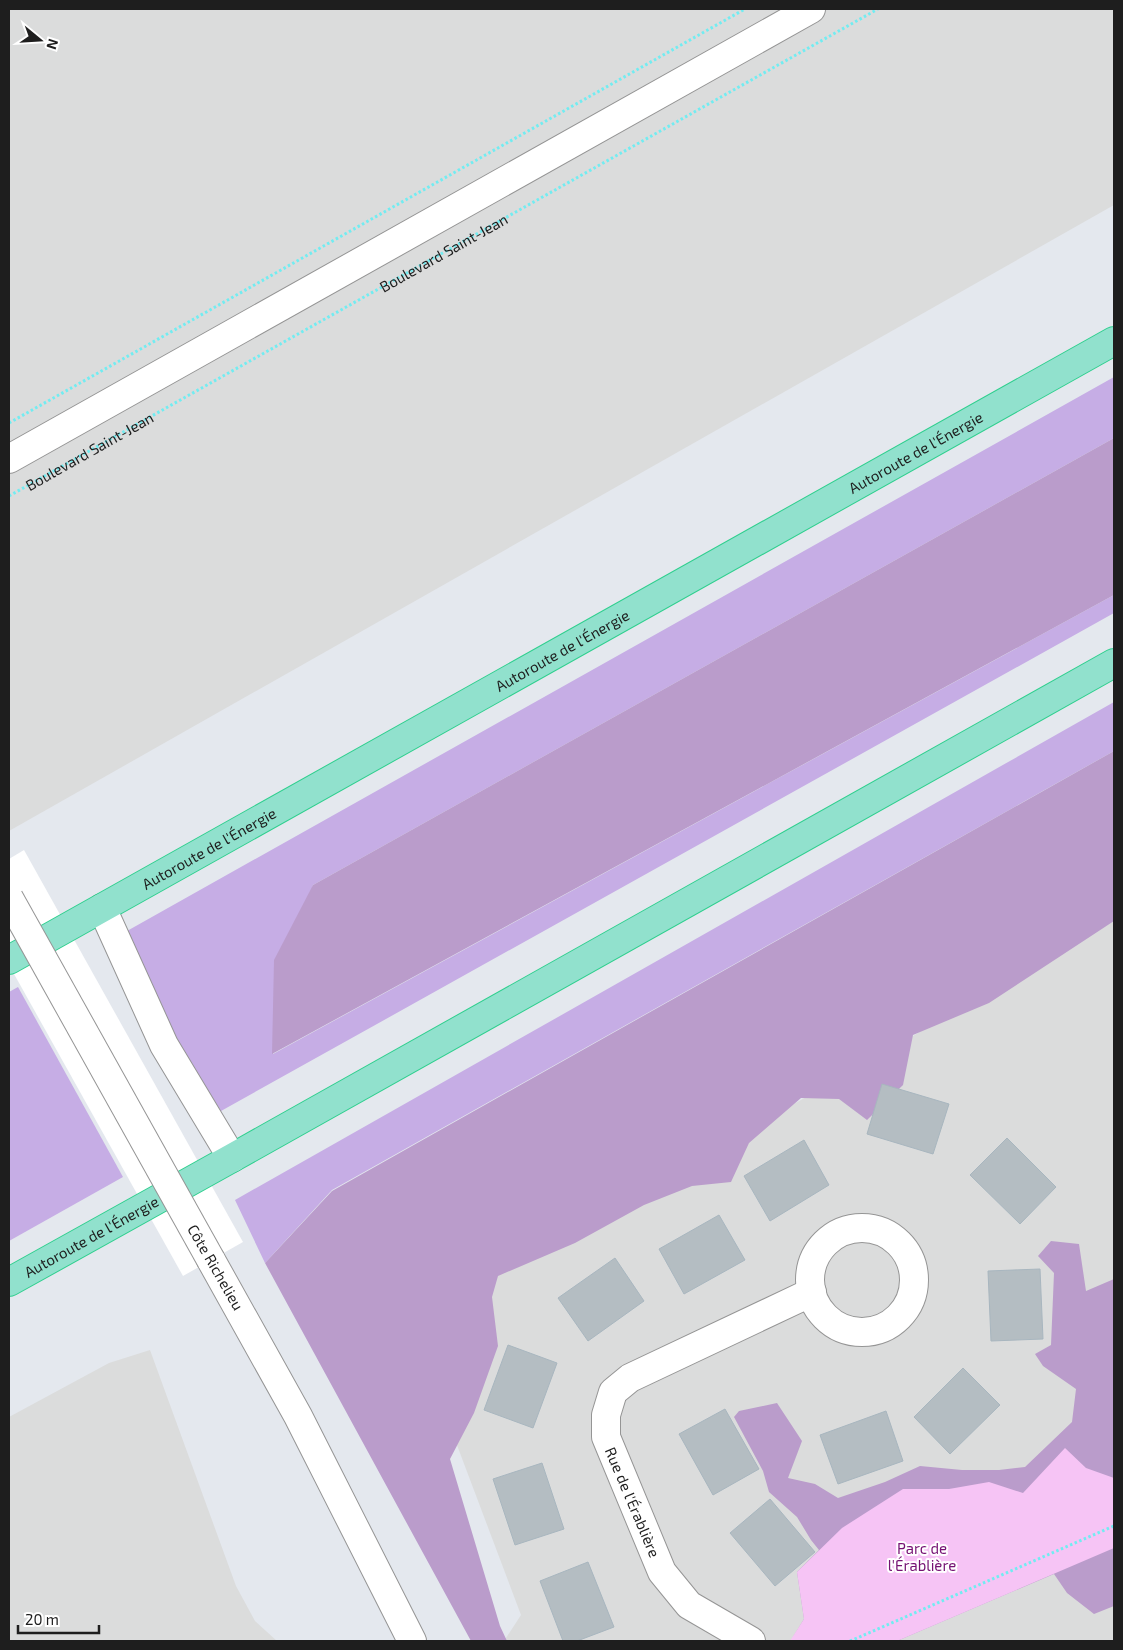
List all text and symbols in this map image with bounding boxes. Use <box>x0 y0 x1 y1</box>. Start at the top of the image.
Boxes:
north arrow <box>15 15 65 65</box>
text: N <box>43 37 62 52</box>
street label: Boulevard Saint-Jean <box>376 209 511 296</box>
street label: Autoroute de l'Énergie <box>845 407 986 497</box>
street label: Boulevard Saint-Jean <box>22 408 156 494</box>
street label: Autoroute de l'Énergie <box>492 605 632 695</box>
street label: Autoroute de l'Énergie <box>139 803 279 893</box>
street label: Autoroute de l'Énergie <box>21 1192 161 1281</box>
street label: Côte Richelieu <box>184 1221 248 1313</box>
street label: Rue de l'Érablière <box>602 1444 664 1560</box>
park label: Parc de l'Érablière <box>888 1539 956 1574</box>
scale bar <box>18 1602 99 1634</box>
text: 20 m <box>25 1610 59 1628</box>

